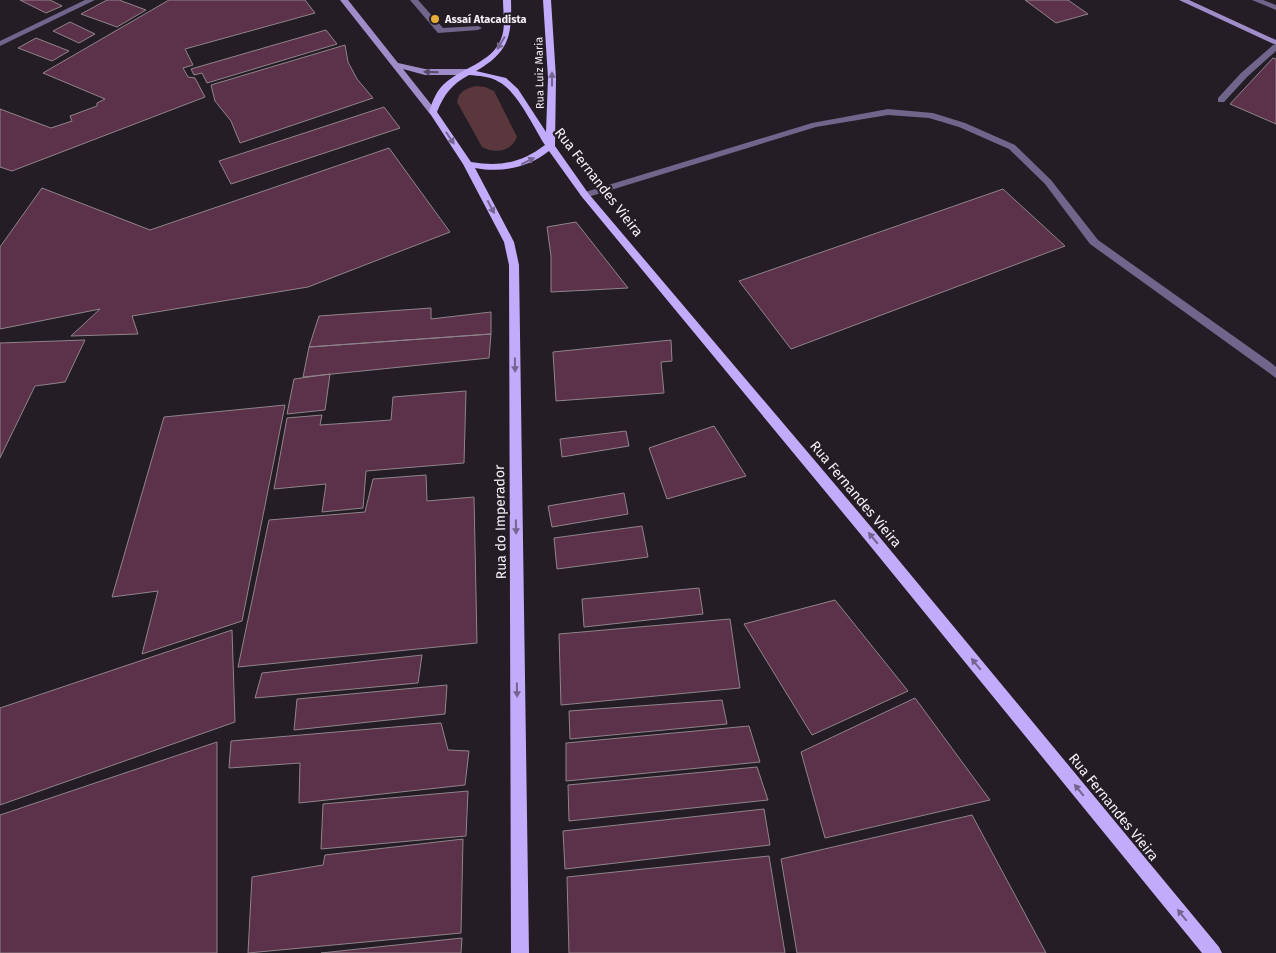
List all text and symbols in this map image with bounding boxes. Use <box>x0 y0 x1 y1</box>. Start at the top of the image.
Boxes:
marker: Assaí Atacadista <box>429 13 441 25</box>
place label: Assaí Atacadista <box>444 13 527 26</box>
one-way arrow <box>497 36 506 50</box>
street label: Rua Luiz Maria <box>532 37 547 109</box>
one-way arrow <box>423 67 439 75</box>
one-way arrow <box>548 71 556 87</box>
street label: Rua Fernandes Vieira <box>551 124 646 240</box>
one-way arrow <box>446 131 455 145</box>
one-way arrow <box>521 157 535 165</box>
one-way arrow <box>487 200 495 215</box>
one-way arrow <box>511 357 519 373</box>
street label: Rua Fernandes Vieira <box>806 438 905 551</box>
street label: Rua do Imperador <box>491 464 510 580</box>
one-way arrow <box>512 520 520 536</box>
one-way arrow <box>867 532 878 545</box>
one-way arrow <box>970 658 981 671</box>
one-way arrow <box>514 682 522 698</box>
street label: Rua Fernandes Vieira <box>1065 750 1162 865</box>
one-way arrow <box>1073 783 1084 796</box>
one-way arrow <box>1176 909 1187 922</box>

